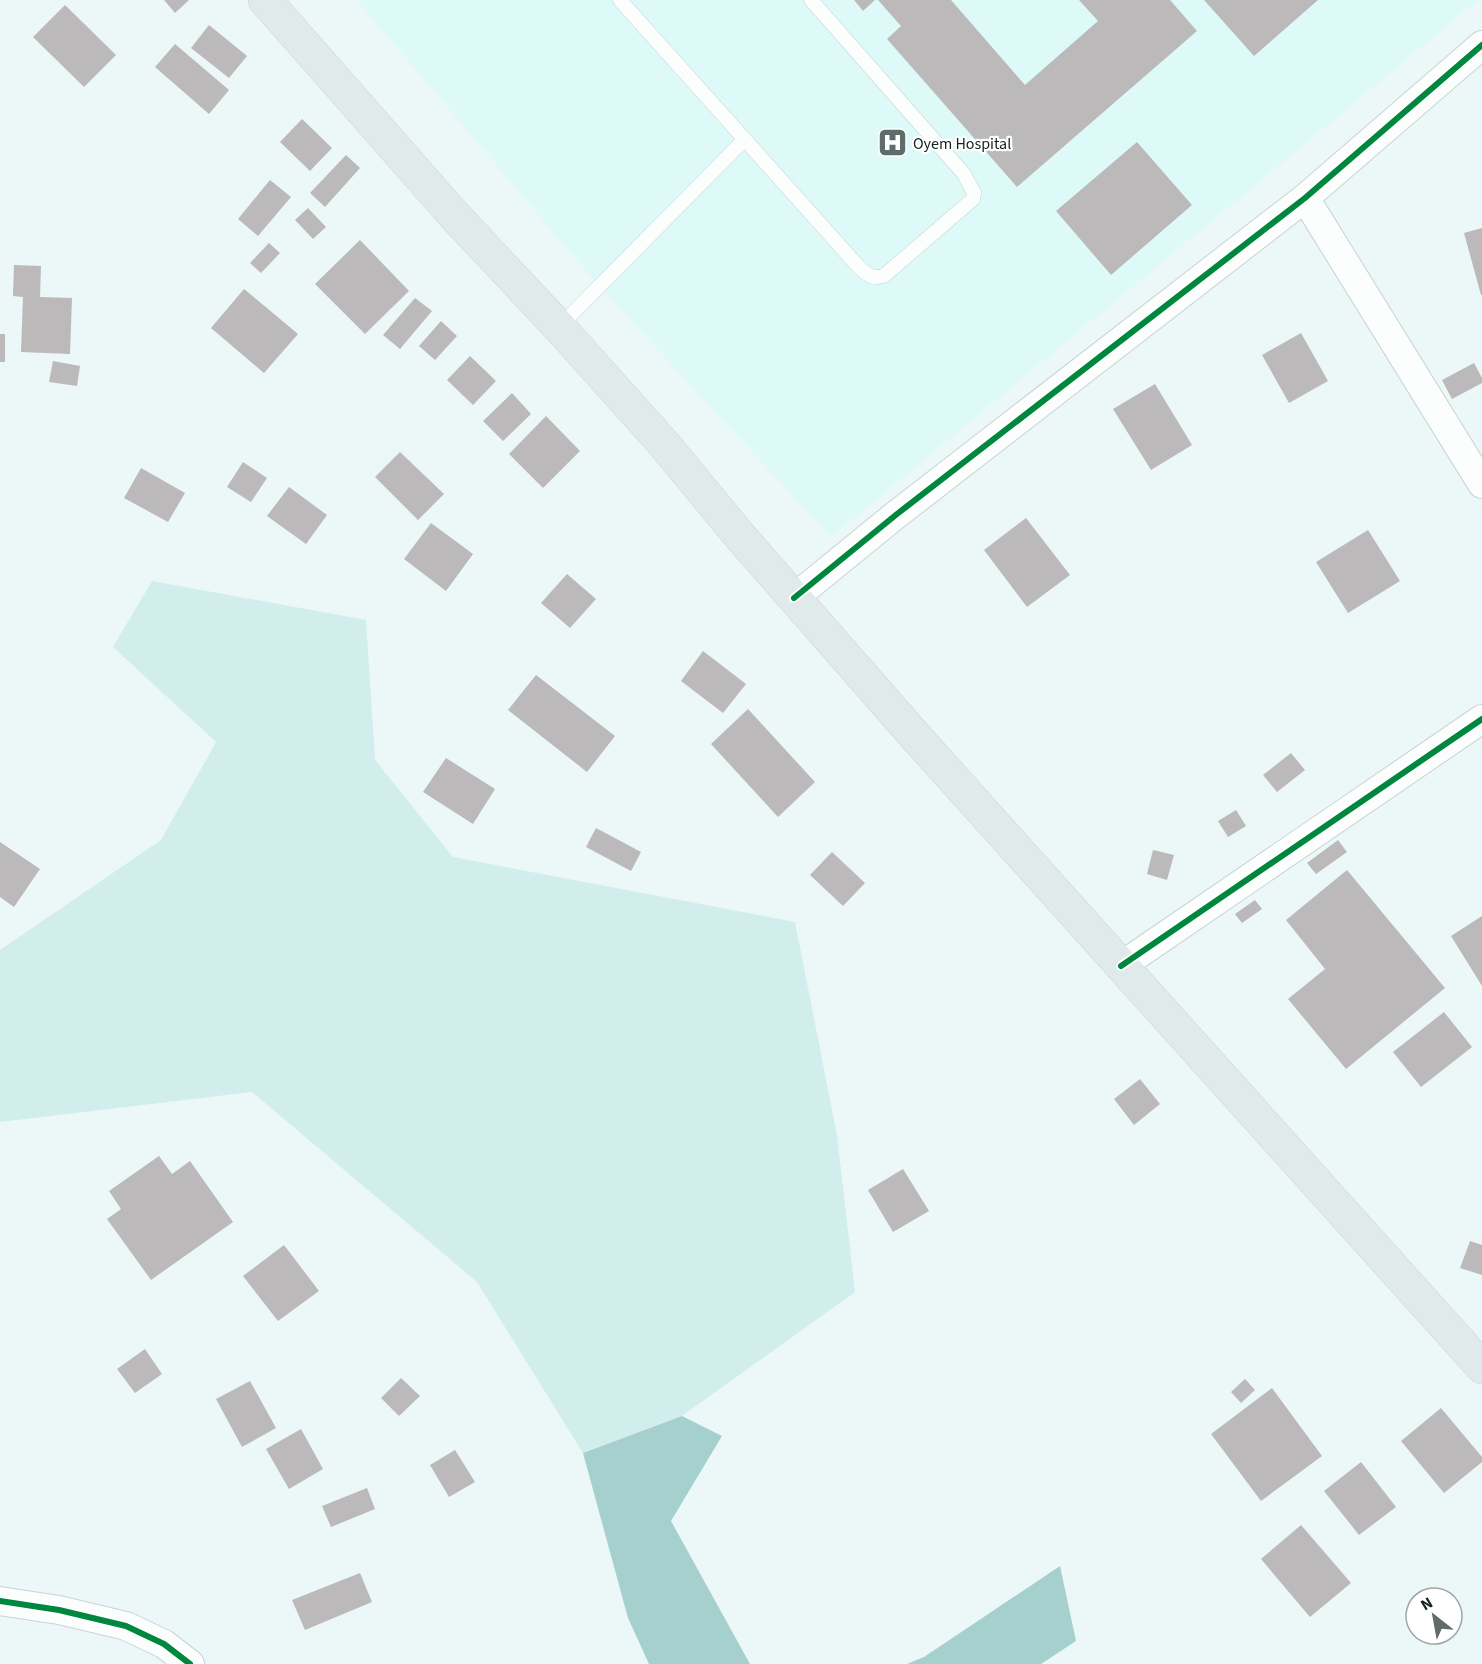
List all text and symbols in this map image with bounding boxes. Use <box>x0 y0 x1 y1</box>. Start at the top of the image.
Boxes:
hospital icon: Oyem Hospital <box>876 127 908 159</box>
place label: Oyem Hospital <box>913 133 1011 155</box>
north arrow <box>1404 1586 1464 1646</box>
text: N <box>1417 1592 1437 1616</box>

